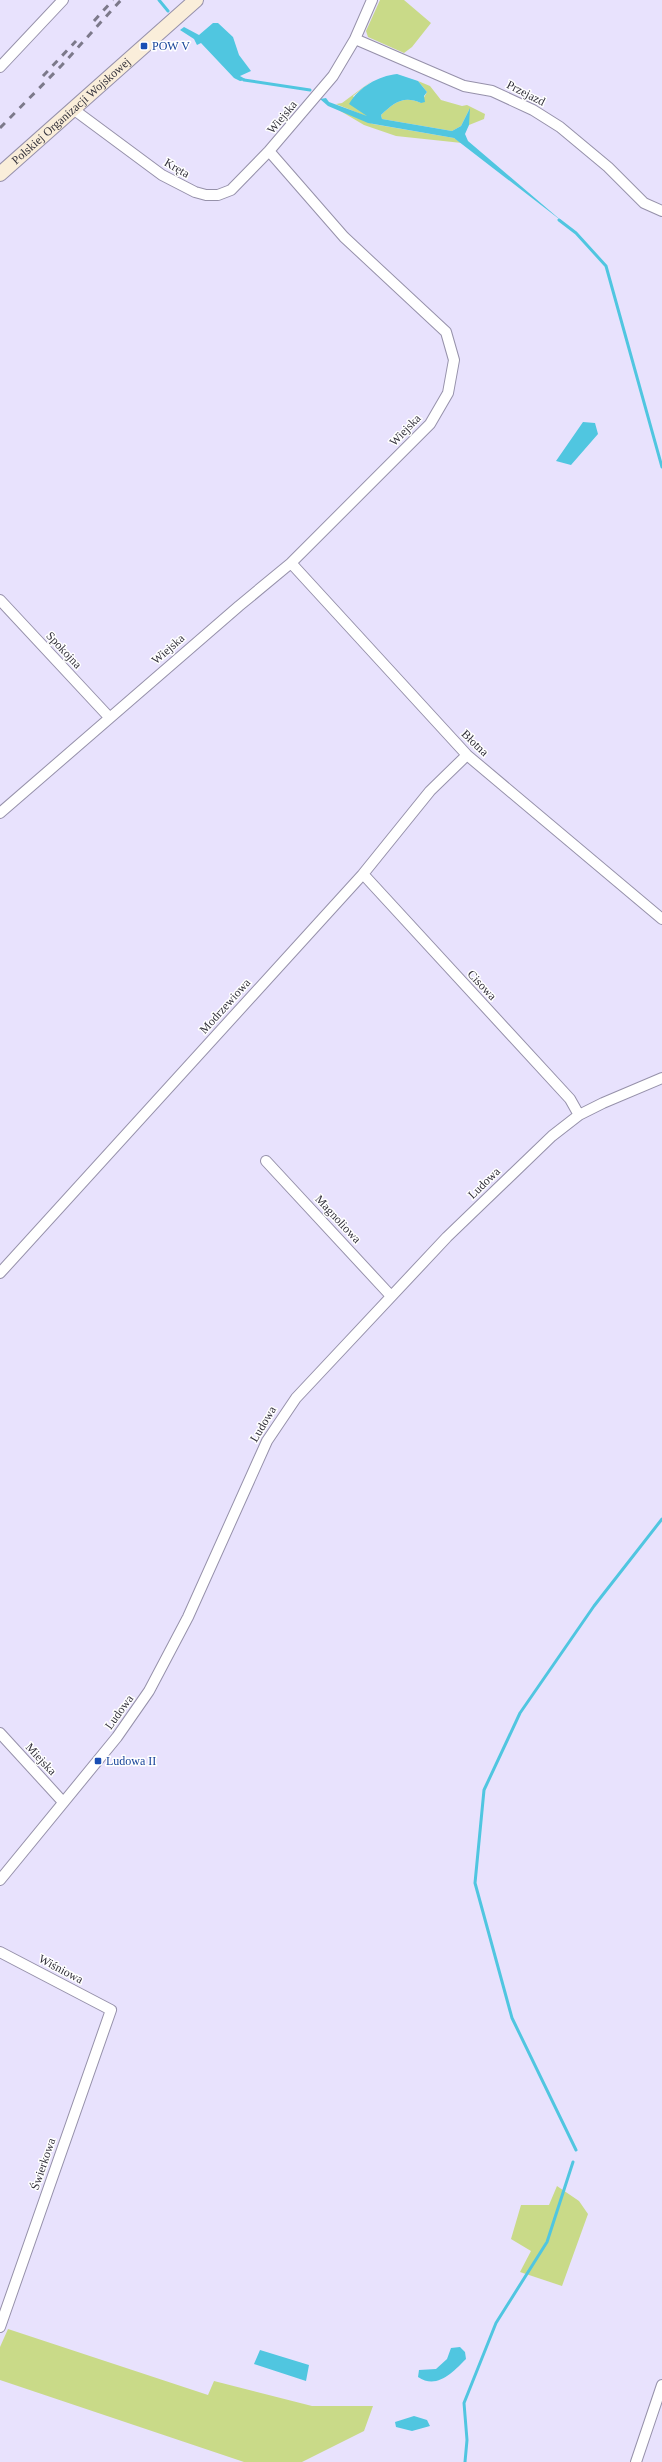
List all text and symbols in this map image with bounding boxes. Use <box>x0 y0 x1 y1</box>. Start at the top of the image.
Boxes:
place label: POW V <box>152 39 190 53</box>
marker: POW V <box>139 41 149 51</box>
street label: Polskiej Organizacji Wojskowej <box>9 55 133 167</box>
street label: Przejazd <box>504 77 548 109</box>
street label: Wiejska <box>264 97 300 136</box>
street label: Kręta <box>162 155 193 181</box>
street label: Wiejska <box>386 411 424 449</box>
street label: Spokojna <box>43 629 85 672</box>
street label: Wiejska <box>149 631 188 667</box>
street label: Błotna <box>459 727 492 760</box>
street label: Cisowa <box>465 967 500 1003</box>
street label: Modrzewiowa <box>197 975 254 1036</box>
street label: Ludowa <box>465 1164 503 1202</box>
street label: Magnoliowa <box>312 1192 364 1246</box>
street label: Ludowa <box>247 1403 279 1444</box>
street label: Ludowa <box>102 1691 137 1732</box>
street label: Miejska <box>23 1740 60 1778</box>
place label: Ludowa II <box>106 1754 156 1768</box>
marker: Ludowa II <box>93 1756 103 1766</box>
street label: Wiśniowa <box>36 1952 86 1987</box>
street label: Świerkowa <box>28 2136 59 2192</box>

